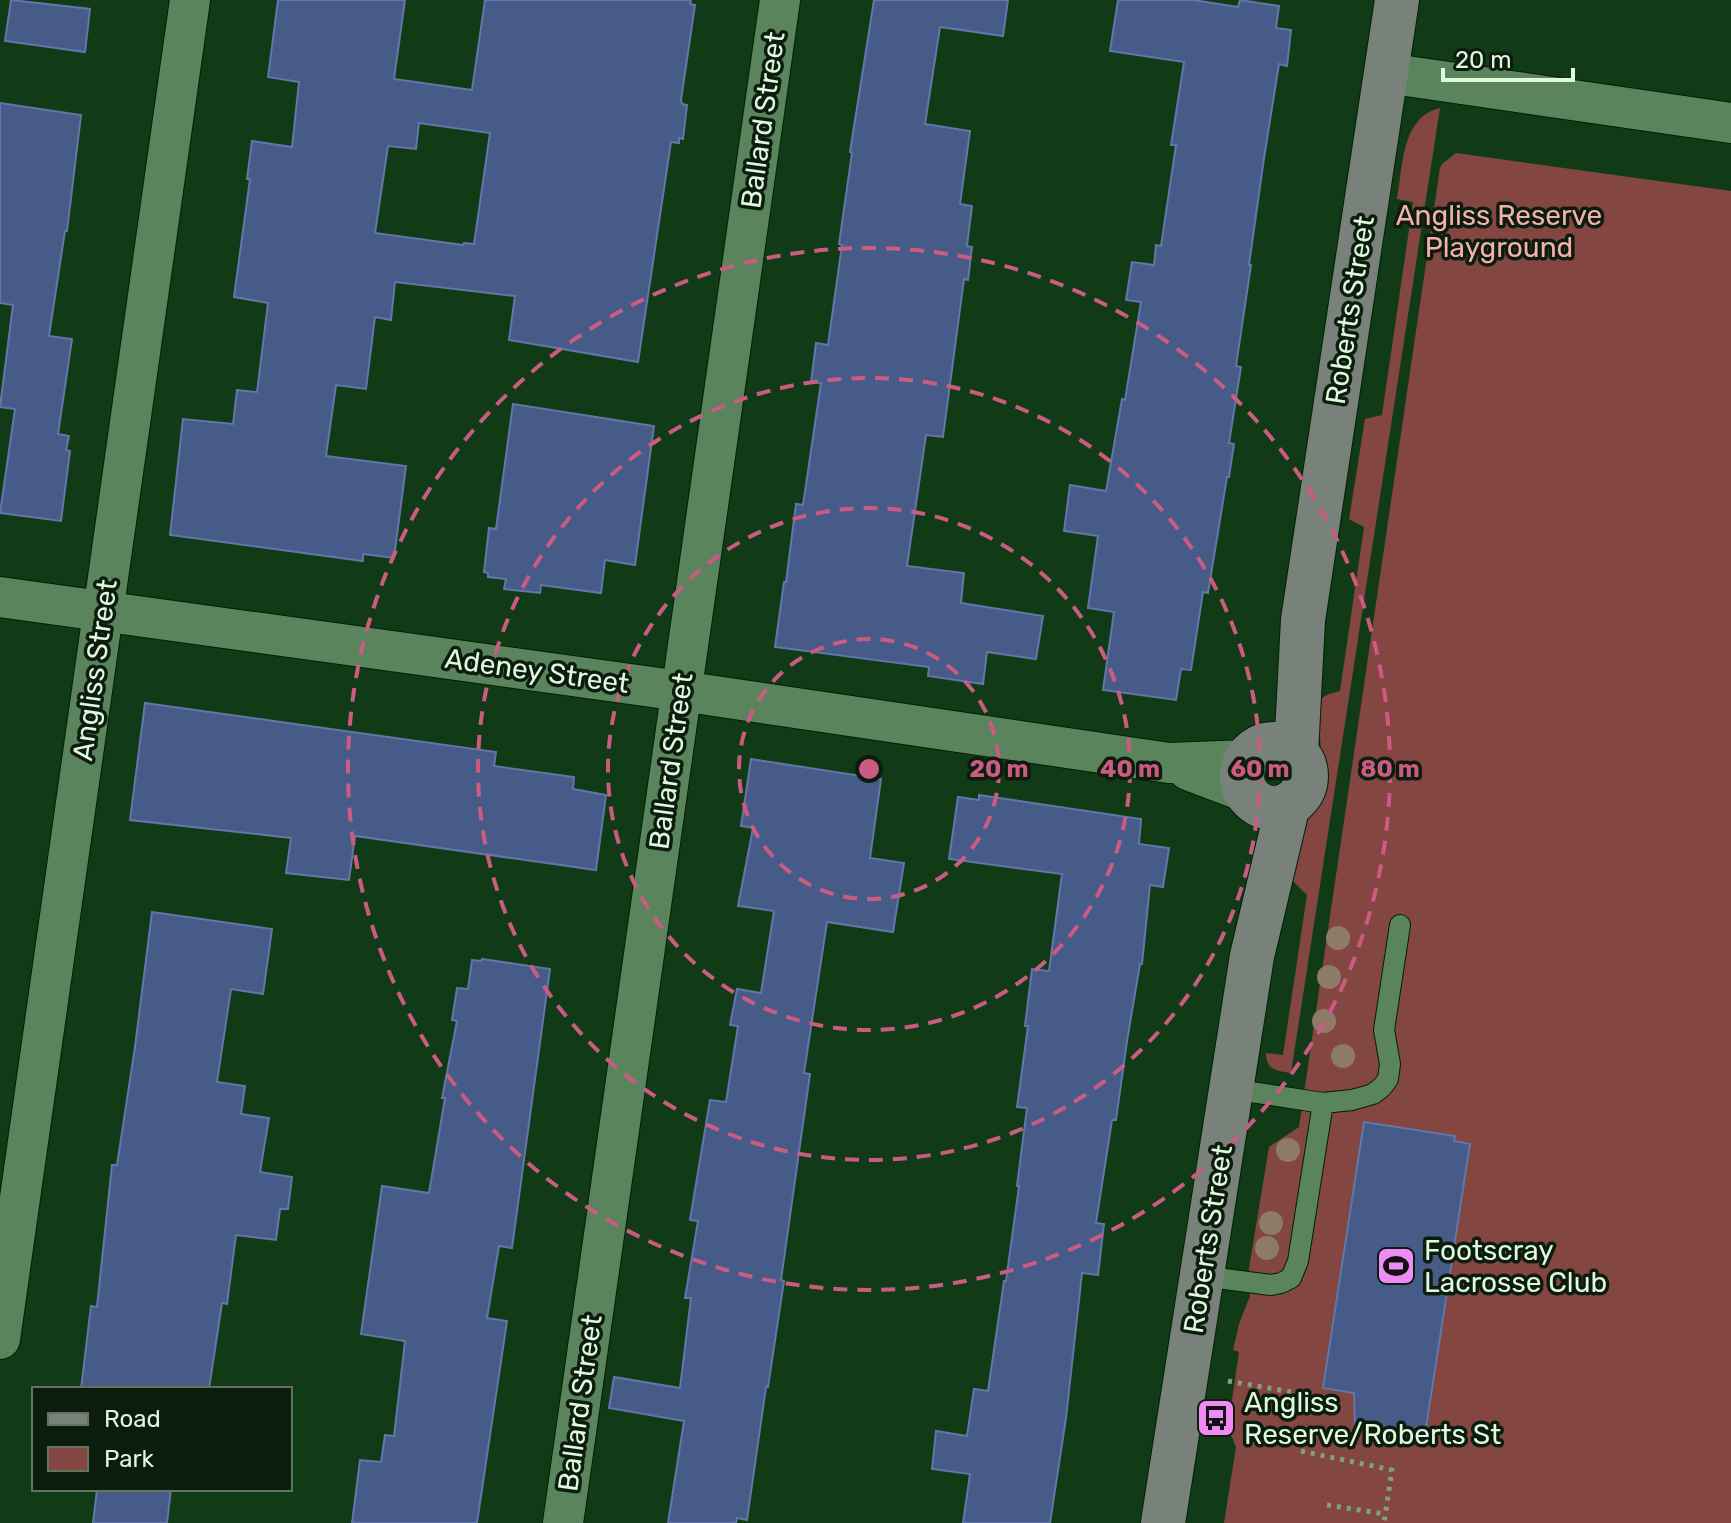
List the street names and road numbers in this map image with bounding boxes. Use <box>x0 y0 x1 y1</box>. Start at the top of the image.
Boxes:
street label: Ballard Street <box>734 30 792 210</box>
street label: Roberts Street <box>1319 213 1381 407</box>
street label: Angliss Street <box>66 577 124 763</box>
street label: Adeney Street <box>443 642 631 700</box>
street label: Ballard Street <box>642 671 700 851</box>
street label: Roberts Street <box>1177 1142 1239 1336</box>
street label: Ballard Street <box>551 1313 609 1493</box>

